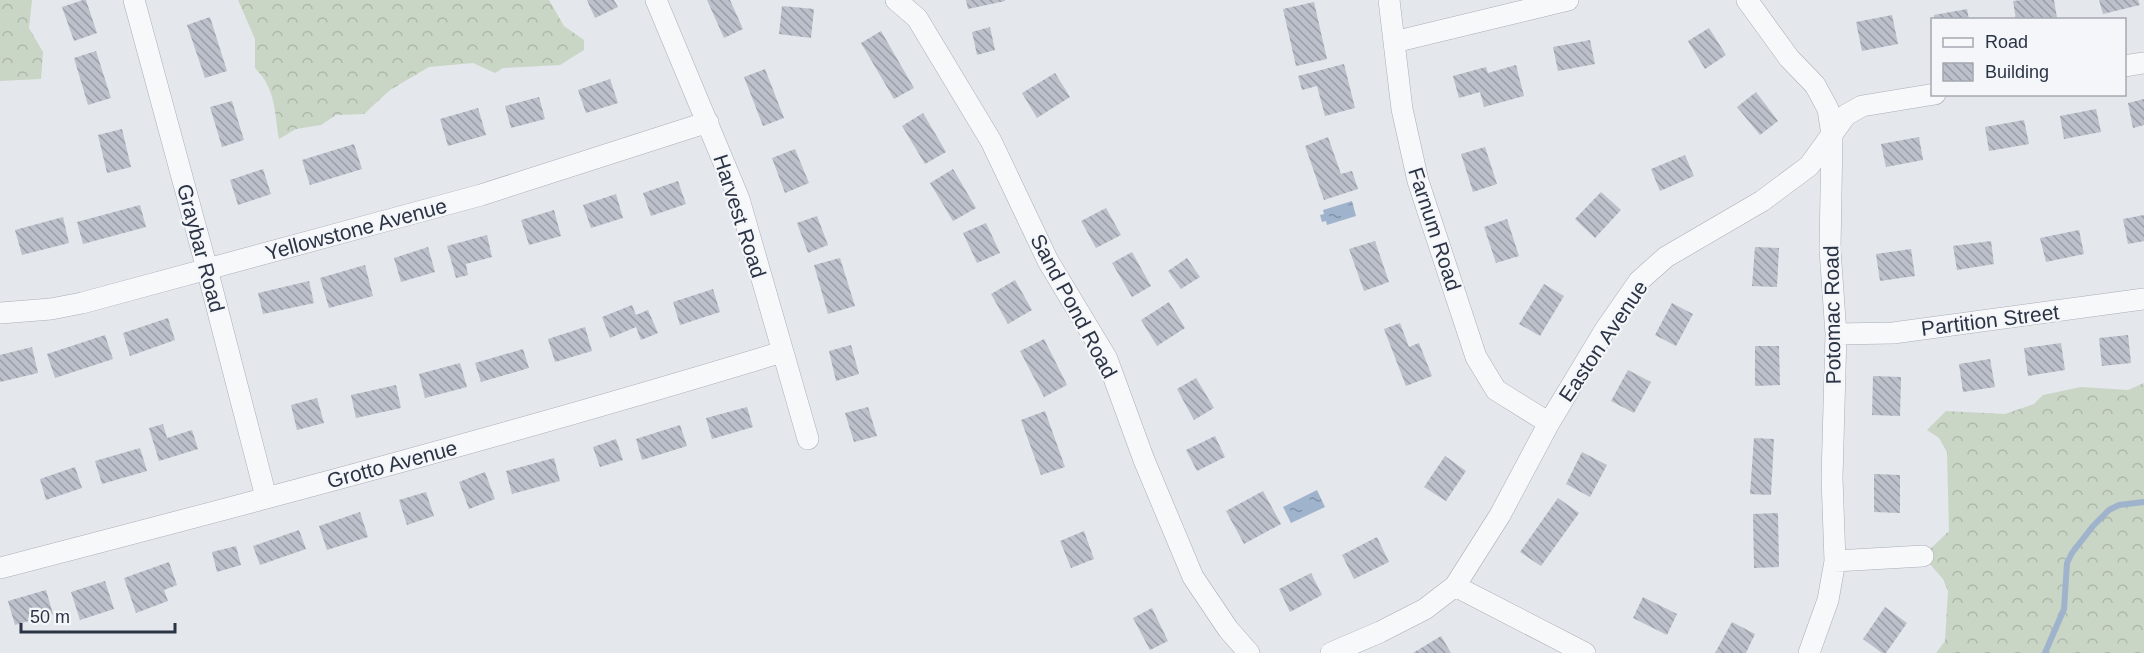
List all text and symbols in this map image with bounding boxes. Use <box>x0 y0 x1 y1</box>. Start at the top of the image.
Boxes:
legend <box>1931 18 2126 96</box>
text: Road <box>1985 32 2028 52</box>
text: Building <box>1985 62 2049 82</box>
street label: Harvest Road <box>709 151 771 281</box>
street label: Farnum Road <box>1404 164 1466 294</box>
street label: Graybar Road <box>173 181 229 315</box>
street label: Yellowstone Avenue <box>263 194 449 264</box>
street label: Sand Pond Road <box>1026 230 1122 382</box>
street label: Potomac Road <box>1819 245 1845 385</box>
street label: Easton Avenue <box>1554 276 1652 406</box>
street label: Partition Street <box>1920 300 2060 340</box>
street label: Grotto Avenue <box>324 436 460 492</box>
scale bar <box>21 596 176 634</box>
text: 50 m <box>30 607 70 627</box>

